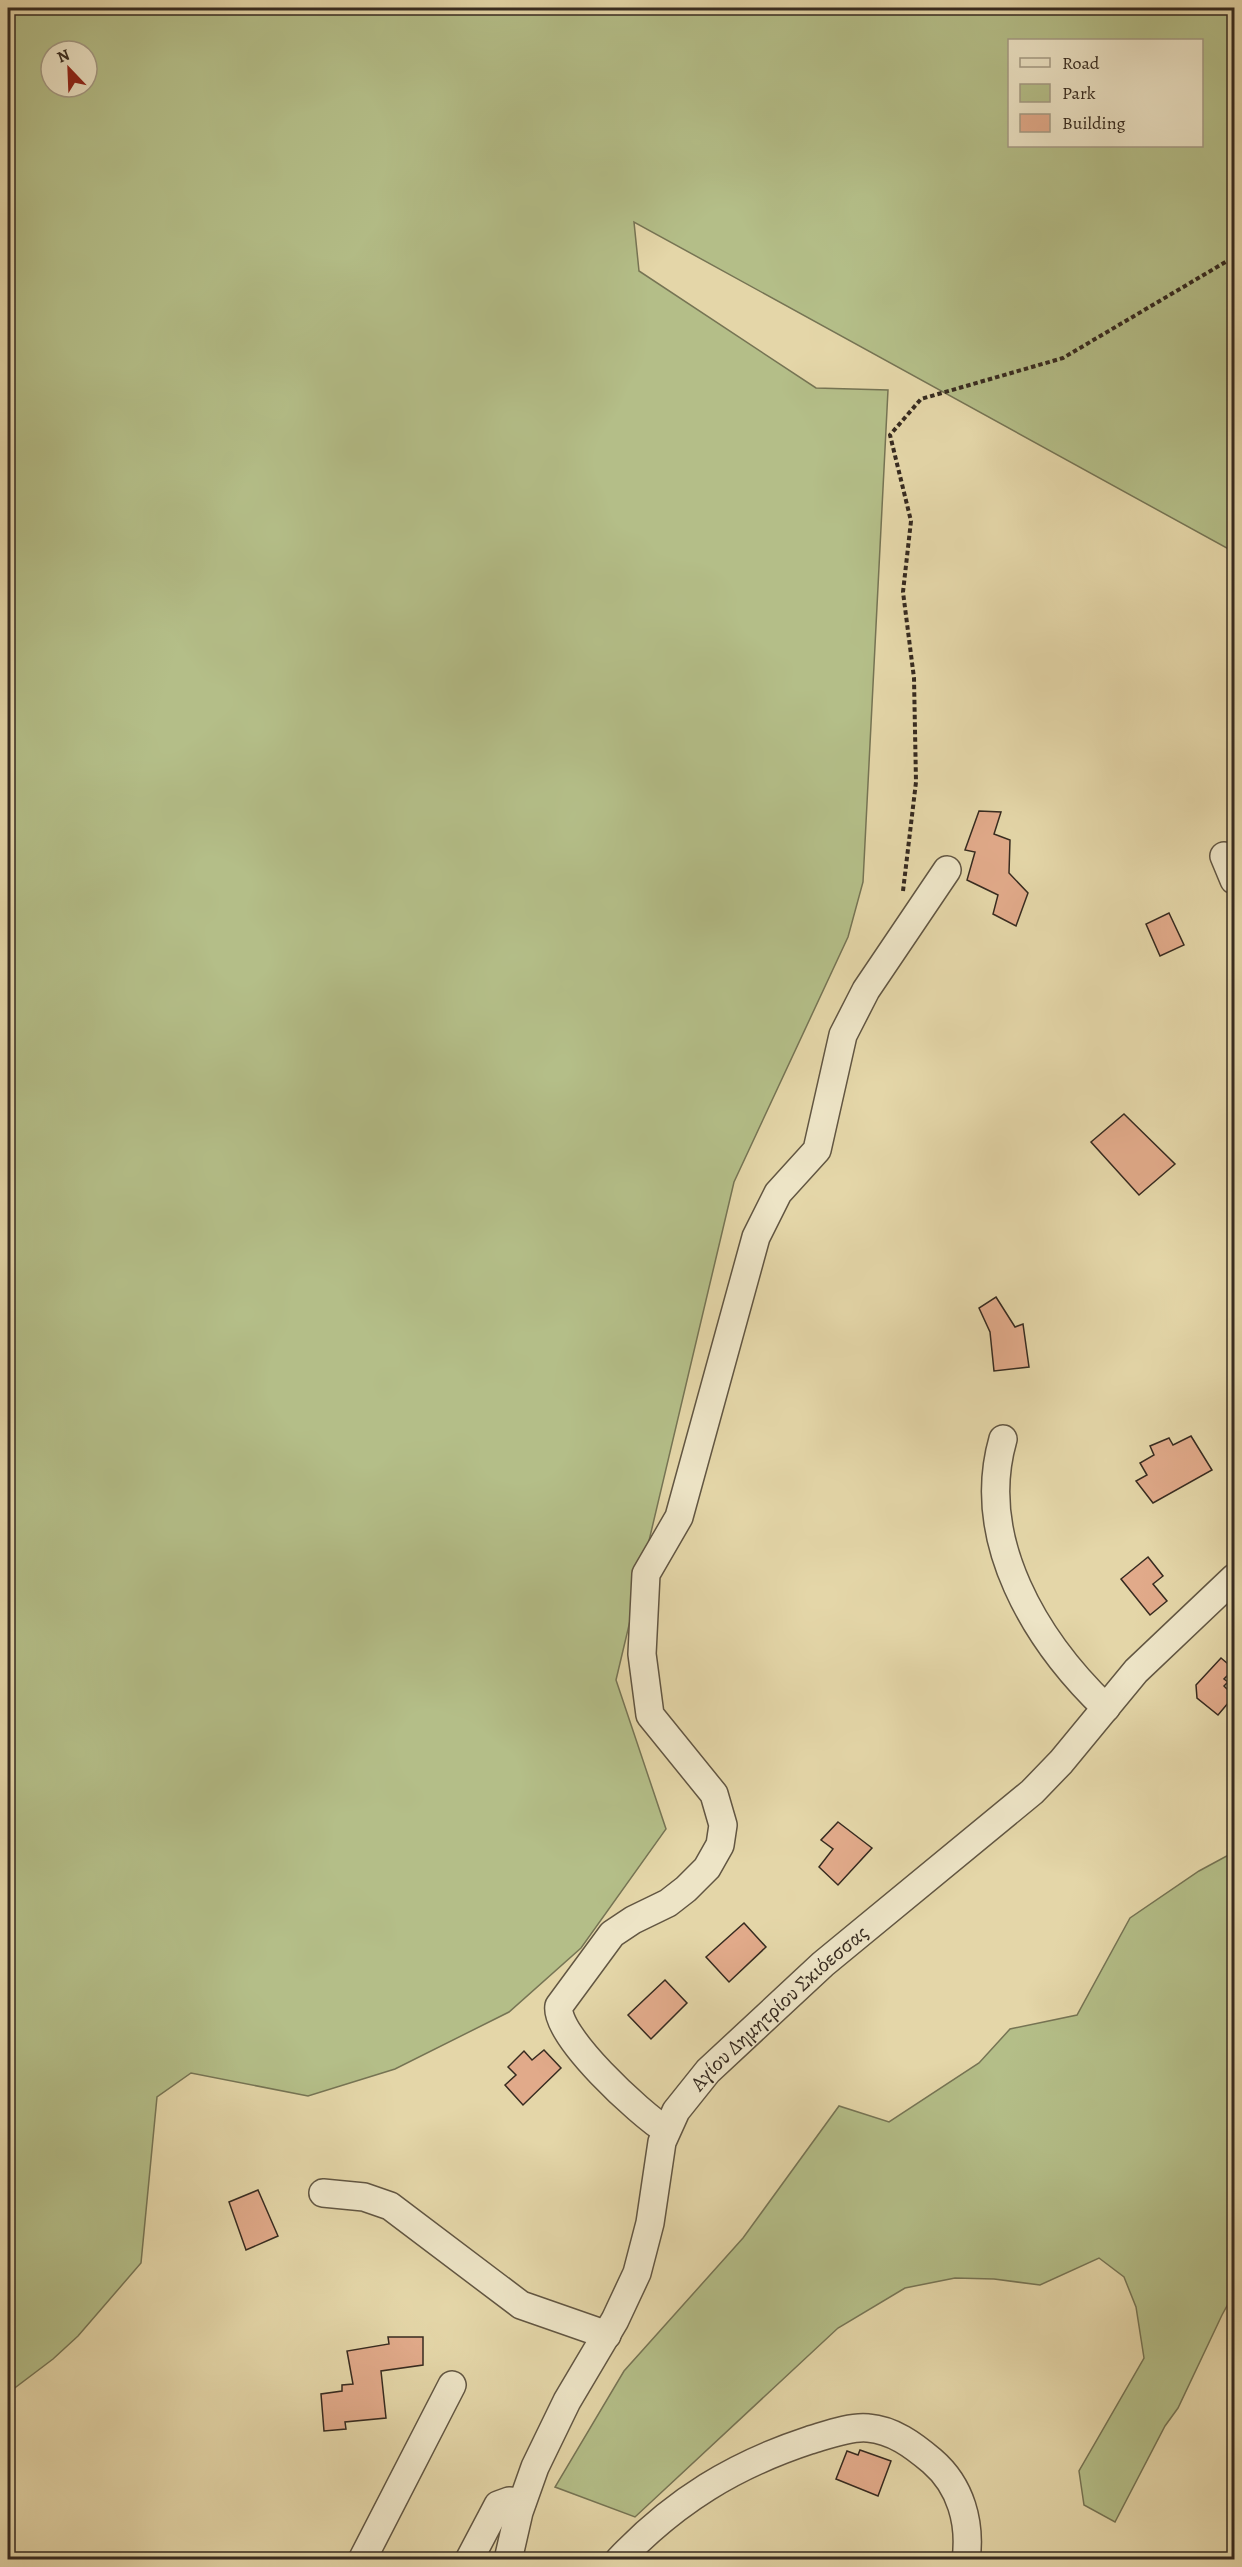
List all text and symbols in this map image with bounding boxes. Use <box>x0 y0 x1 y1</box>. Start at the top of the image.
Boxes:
north arrow <box>39 39 99 99</box>
legend <box>1008 39 1203 147</box>
text: N <box>54 44 74 69</box>
text: Road <box>1062 51 1100 75</box>
text: Park <box>1062 81 1096 105</box>
text: Building <box>1062 111 1126 135</box>
street label: Αγίου Δημητρίου Σκιόεσσας <box>683 1919 874 2097</box>

